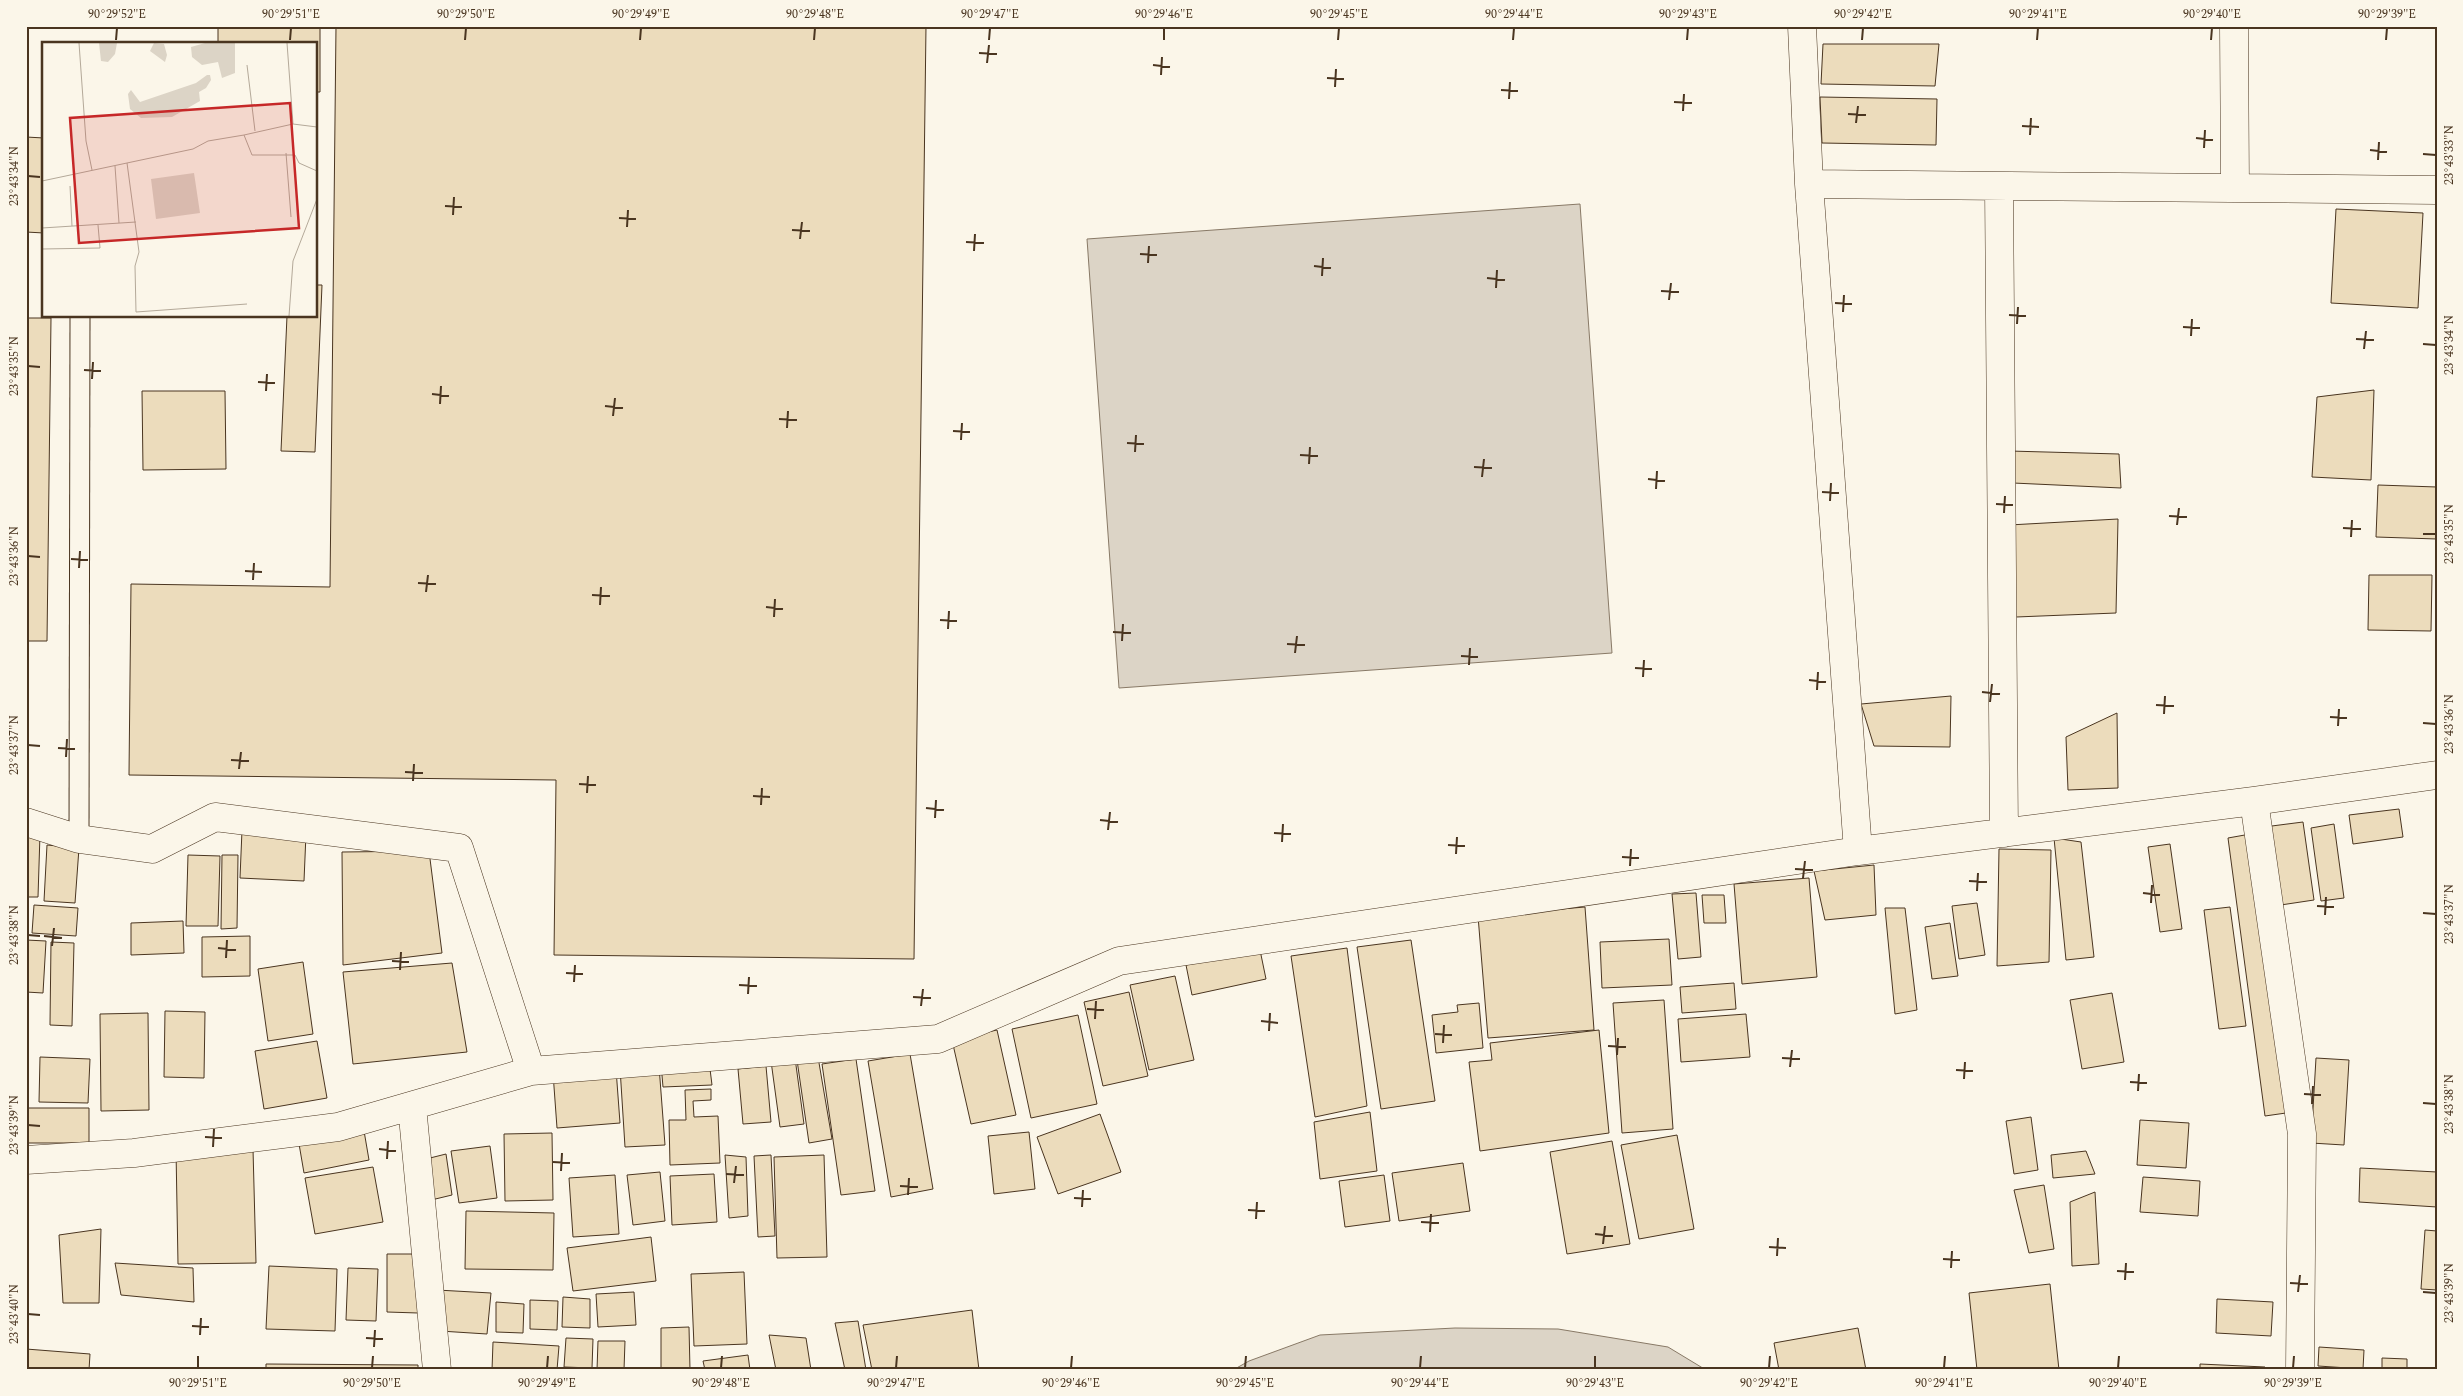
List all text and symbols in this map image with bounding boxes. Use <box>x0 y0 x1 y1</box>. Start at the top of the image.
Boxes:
text: 90°29'52"E <box>88 5 146 24</box>
text: 90°29'51"E <box>262 5 320 24</box>
text: 90°29'50"E <box>437 5 495 24</box>
text: 90°29'49"E <box>612 5 670 24</box>
text: 90°29'48"E <box>786 5 844 24</box>
text: 90°29'47"E <box>961 5 1019 24</box>
text: 90°29'46"E <box>1135 5 1193 24</box>
text: 90°29'45"E <box>1310 5 1368 24</box>
text: 90°29'44"E <box>1485 5 1543 24</box>
text: 90°29'43"E <box>1659 5 1717 24</box>
text: 90°29'42"E <box>1834 5 1892 24</box>
text: 90°29'41"E <box>2009 5 2067 24</box>
text: 90°29'40"E <box>2183 5 2241 24</box>
text: 90°29'39"E <box>2358 5 2416 24</box>
inset map <box>42 42 318 318</box>
text: 23°43'33"N <box>2440 125 2459 185</box>
text: 23°43'34"N <box>5 146 24 206</box>
text: 23°43'34"N <box>2440 315 2459 375</box>
text: 23°43'35"N <box>5 336 24 396</box>
text: 23°43'35"N <box>2440 504 2459 564</box>
text: 23°43'36"N <box>5 526 24 586</box>
text: 23°43'36"N <box>2440 694 2459 754</box>
text: 23°43'37"N <box>5 715 24 775</box>
text: 23°43'37"N <box>2440 884 2459 944</box>
text: 23°43'38"N <box>5 905 24 965</box>
text: 23°43'38"N <box>2440 1074 2459 1134</box>
text: 23°43'39"N <box>5 1095 24 1155</box>
text: 23°43'39"N <box>2440 1263 2459 1323</box>
text: 23°43'40"N <box>5 1284 24 1344</box>
text: 90°29'51"E <box>169 1374 227 1393</box>
text: 90°29'50"E <box>343 1374 401 1393</box>
text: 90°29'49"E <box>518 1374 576 1393</box>
text: 90°29'48"E <box>692 1374 750 1393</box>
text: 90°29'47"E <box>867 1374 925 1393</box>
text: 90°29'46"E <box>1042 1374 1100 1393</box>
text: 90°29'45"E <box>1216 1374 1274 1393</box>
text: 90°29'44"E <box>1391 1374 1449 1393</box>
text: 90°29'43"E <box>1566 1374 1624 1393</box>
text: 90°29'42"E <box>1740 1374 1798 1393</box>
text: 90°29'41"E <box>1915 1374 1973 1393</box>
text: 90°29'40"E <box>2089 1374 2147 1393</box>
text: 90°29'39"E <box>2264 1374 2322 1393</box>

